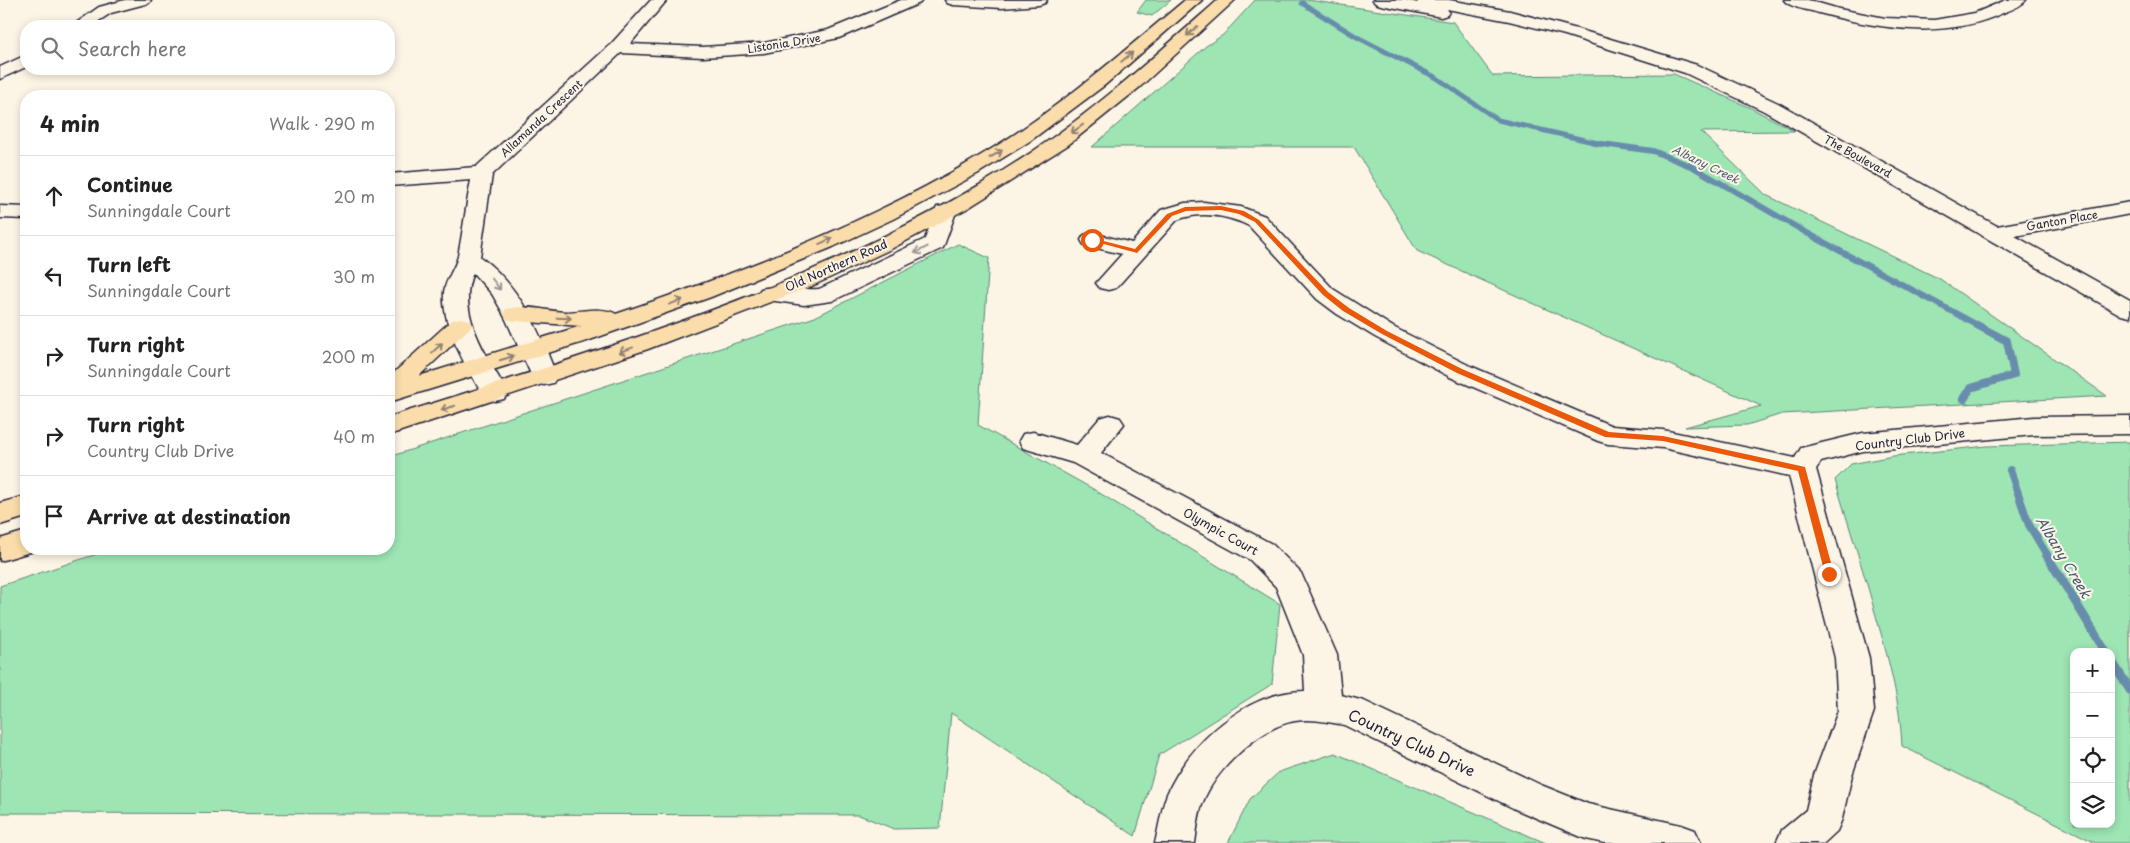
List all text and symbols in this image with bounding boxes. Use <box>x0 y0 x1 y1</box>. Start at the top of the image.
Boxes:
search box <box>20 20 395 75</box>
one-way arrow <box>1186 25 1199 37</box>
street label: Listonia Drive <box>746 29 822 57</box>
icon: search <box>38 34 66 62</box>
text: Search here <box>78 34 187 62</box>
one-way arrow <box>1120 52 1133 63</box>
street label: Allamanda Crescent <box>496 75 586 161</box>
text: 4 min <box>40 107 100 139</box>
text: Walk · 290 m <box>269 111 375 135</box>
one-way arrow <box>1070 124 1084 134</box>
street label: The Boulevard <box>1821 130 1895 182</box>
water label: Albany Creek <box>1670 140 1744 188</box>
one-way arrow <box>989 148 1003 158</box>
text: Continue <box>87 170 173 198</box>
icon: ahead <box>40 182 68 210</box>
text: 20 m <box>334 184 375 208</box>
text: Sunningdale Court <box>87 198 231 222</box>
street label: Ganton Place <box>2025 205 2099 235</box>
route start <box>1081 229 1104 252</box>
street label: Old Northern Road <box>782 234 890 296</box>
one-way arrow <box>818 236 833 246</box>
one-way arrow <box>913 245 928 255</box>
text: Turn left <box>87 250 171 278</box>
icon: left <box>40 262 68 290</box>
text: 30 m <box>333 264 375 288</box>
one-way arrow <box>490 277 501 290</box>
text: Sunningdale Court <box>87 278 231 302</box>
one-way arrow <box>667 297 683 306</box>
one-way arrow <box>556 313 572 323</box>
text: Turn right <box>87 330 185 358</box>
icon: right <box>40 342 68 370</box>
one-way arrow <box>431 342 443 354</box>
text: 200 m <box>322 344 375 368</box>
one-way arrow <box>618 346 634 355</box>
one-way arrow <box>499 352 515 362</box>
text: Sunningdale Court <box>87 358 231 382</box>
one-way arrow <box>440 403 456 413</box>
text: Turn right <box>87 410 185 438</box>
icon: right <box>40 422 68 450</box>
street label: Country Club Drive <box>1854 423 1966 455</box>
text: 40 m <box>333 424 375 448</box>
text: Country Club Drive <box>87 438 234 462</box>
icon: arrive <box>40 502 68 530</box>
text: Arrive at destination <box>87 502 291 530</box>
street label: Olympic Court <box>1180 503 1262 559</box>
water label: Albany Creek <box>2031 512 2098 603</box>
route end <box>1818 563 1841 586</box>
map controls <box>2070 648 2115 828</box>
button: + <box>2070 648 2115 693</box>
button: − <box>2070 693 2115 738</box>
street label: Country Club Drive <box>1345 702 1479 782</box>
button: locate <box>2070 738 2115 783</box>
button: layers <box>2070 783 2115 828</box>

